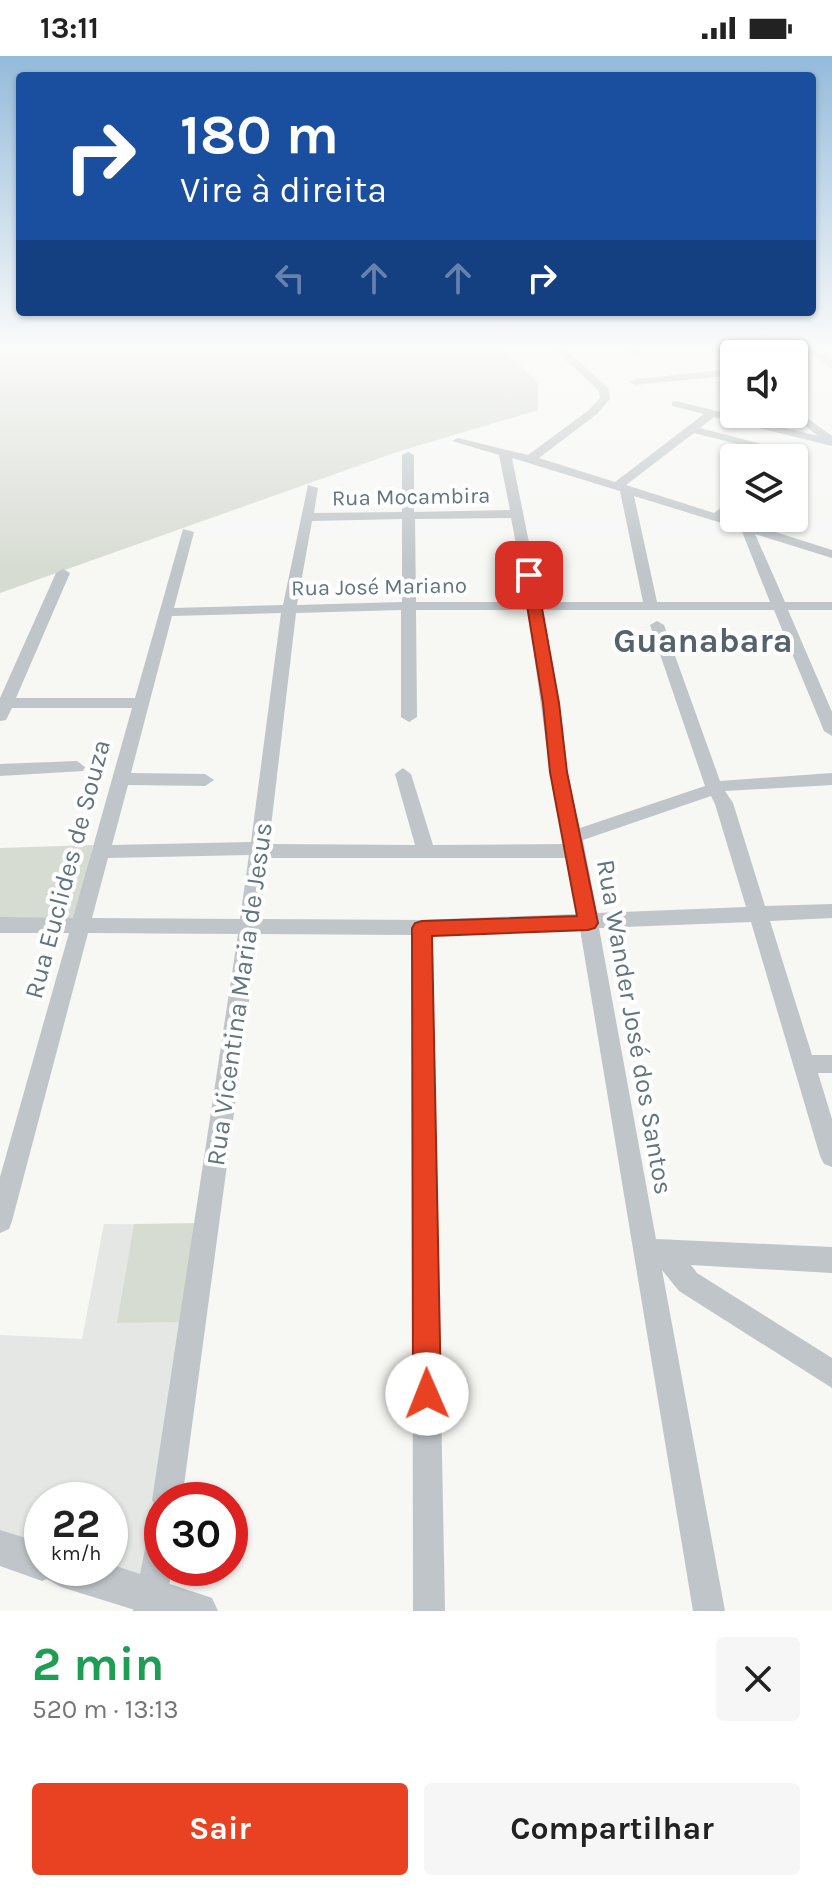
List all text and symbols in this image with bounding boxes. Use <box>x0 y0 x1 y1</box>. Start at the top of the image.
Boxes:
text: 13:11 <box>40 10 99 46</box>
text: 180 m <box>180 102 339 167</box>
icon: right <box>48 104 152 208</box>
text: Vire à direita <box>180 169 387 211</box>
icon: left <box>268 256 312 300</box>
icon: ahead <box>352 256 396 300</box>
icon: ahead <box>436 256 480 300</box>
icon: right <box>520 256 564 300</box>
map controls <box>720 340 808 532</box>
button: sound <box>720 340 808 428</box>
button: layers <box>720 444 808 532</box>
street label: Rua Mocambira <box>332 483 490 511</box>
pin <box>495 541 563 609</box>
icon: arrive <box>507 553 551 597</box>
street label: Rua José Mariano <box>291 572 467 602</box>
district label: Guanabara <box>613 621 793 661</box>
street label: Rua Euclides de Souza <box>18 736 117 1002</box>
street label: Rua Vicentina Maria de Jesus <box>200 820 279 1168</box>
street label: Rua Wander José dos Santos <box>590 857 679 1197</box>
position arrow <box>385 1352 469 1436</box>
speed limit sign: 30 <box>144 1482 248 1586</box>
text: 22 <box>52 1500 100 1547</box>
text: km/h <box>51 1542 101 1565</box>
text: 2 min <box>32 1636 164 1692</box>
button: close <box>716 1637 800 1721</box>
text: 520 m · 13:13 <box>32 1694 179 1725</box>
button: Sair <box>32 1783 408 1875</box>
button: Compartilhar <box>424 1783 800 1875</box>

